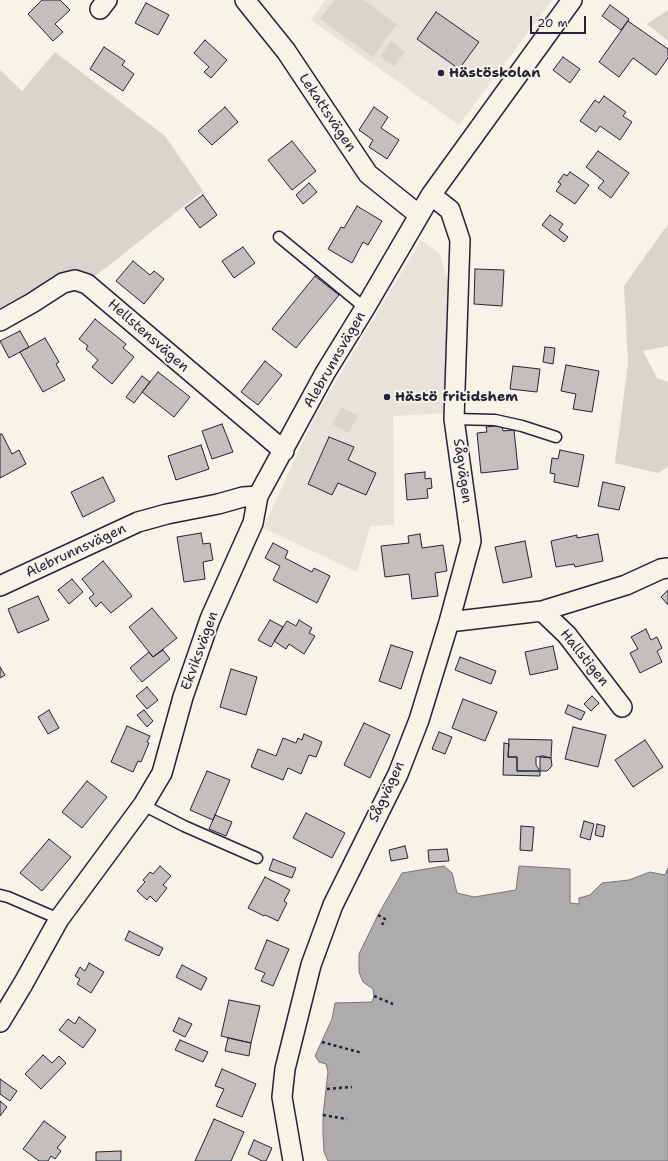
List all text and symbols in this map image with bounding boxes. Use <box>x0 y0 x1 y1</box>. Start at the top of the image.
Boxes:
scale bar <box>532 8 588 34</box>
text: 20 m <box>537 15 568 31</box>
place label: Hästöskolan <box>449 65 540 81</box>
marker: Hästöskolan <box>436 68 446 78</box>
street label: Lekattsvägen <box>295 71 359 155</box>
street label: Hellstensvägen <box>104 296 192 376</box>
street label: Alebrunnsvägen <box>301 309 369 411</box>
place label: Hästö fritidshem <box>395 389 518 405</box>
marker: Hästö fritidshem <box>382 392 392 402</box>
street label: Sågvägen <box>449 438 475 504</box>
street label: Alebrunnsvägen <box>23 520 129 582</box>
street label: Ekviksvägen <box>178 609 222 693</box>
street label: Hallstigen <box>556 626 612 690</box>
street label: Sågvägen <box>366 759 408 825</box>

